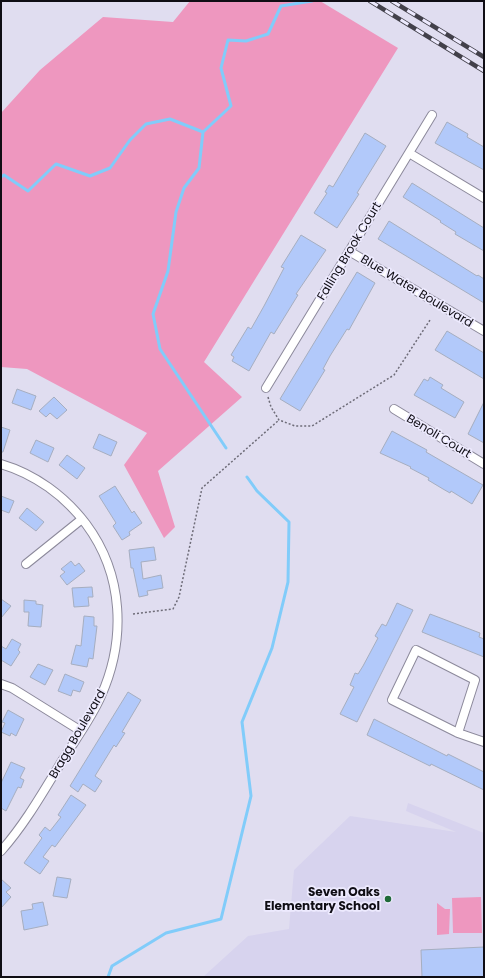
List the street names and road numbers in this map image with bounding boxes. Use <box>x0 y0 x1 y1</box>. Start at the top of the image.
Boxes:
street label: Falling Brook Court <box>312 198 385 303</box>
street label: Blue Water Boulevard <box>358 250 477 331</box>
street label: Benoli Court <box>404 410 475 462</box>
street label: Bragg Boulevard <box>44 686 109 781</box>

